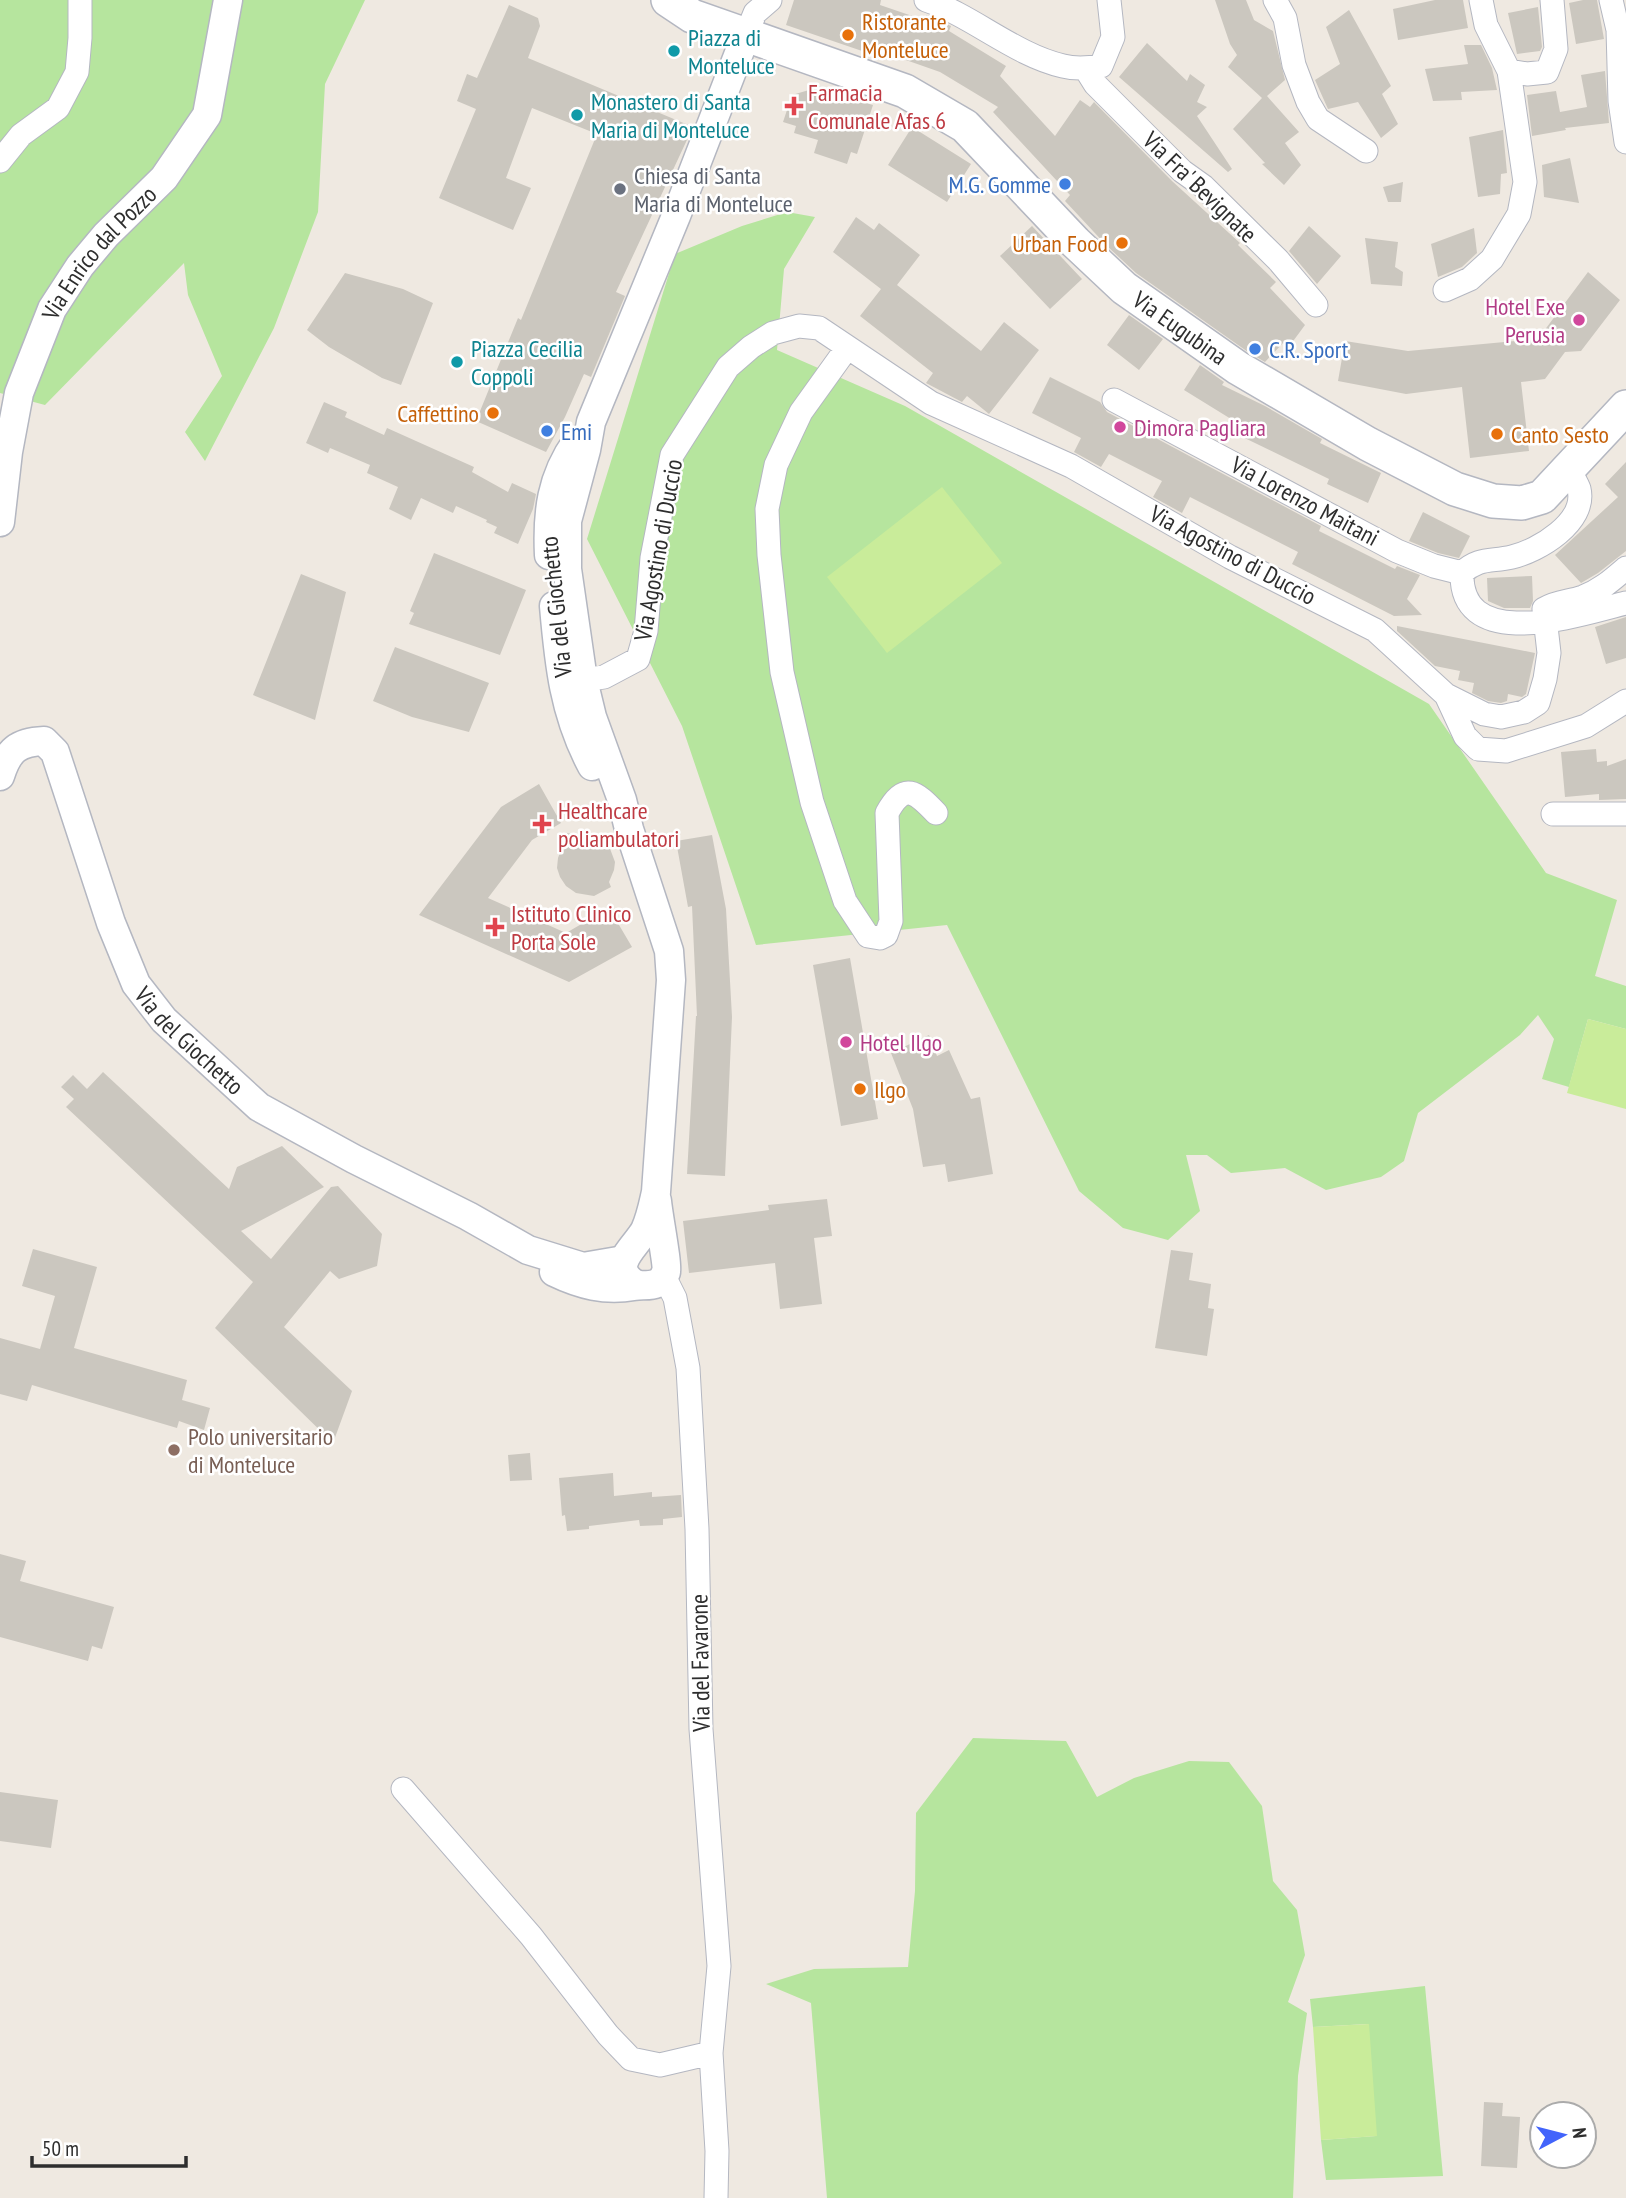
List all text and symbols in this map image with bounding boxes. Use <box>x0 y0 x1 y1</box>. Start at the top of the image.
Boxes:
place label: Ristorante Monteluce <box>862 6 949 65</box>
place label: Piazza di Monteluce <box>688 22 775 81</box>
marker: Ristorante Monteluce <box>840 27 856 43</box>
marker: Piazza di Monteluce <box>666 43 682 59</box>
place label: Farmacia Comunale Afas 6 <box>808 77 946 136</box>
place label: Monastero di Santa Maria di Monteluce <box>591 86 751 145</box>
marker: Farmacia Comunale Afas 6 <box>786 98 802 114</box>
marker: Monastero di Santa Maria di Monteluce <box>569 107 585 123</box>
street label: Via Fra' Bevignate <box>1136 124 1264 249</box>
place label: Chiesa di Santa Maria di Monteluce <box>634 160 793 219</box>
place label: M.G. Gomme <box>949 169 1051 200</box>
marker: M.G. Gomme <box>1057 176 1073 192</box>
street label: Via Enrico dal Pozzo <box>34 179 163 324</box>
marker: Chiesa di Santa Maria di Monteluce <box>612 181 628 197</box>
place label: Urban Food <box>1012 228 1108 259</box>
marker: Urban Food <box>1114 235 1130 251</box>
street label: Via Eugubina <box>1126 283 1234 371</box>
place label: Hotel Exe Perusia <box>1485 291 1565 350</box>
marker: Hotel Exe Perusia <box>1571 312 1587 328</box>
place label: Piazza Cecilia Coppoli <box>471 333 583 392</box>
place label: C.R. Sport <box>1269 334 1349 365</box>
marker: C.R. Sport <box>1247 341 1263 357</box>
marker: Piazza Cecilia Coppoli <box>449 354 465 370</box>
place label: Caffettino <box>397 398 479 429</box>
marker: Caffettino <box>485 405 501 421</box>
place label: Dimora Pagliara <box>1134 412 1266 443</box>
place label: Emi <box>561 416 592 447</box>
marker: Dimora Pagliara <box>1112 419 1128 435</box>
place label: Canto Sesto <box>1511 419 1609 450</box>
marker: Emi <box>539 423 555 439</box>
marker: Canto Sesto <box>1489 426 1505 442</box>
street label: Via Lorenzo Maitani <box>1225 449 1384 553</box>
street label: Via Agostino di Duccio <box>627 457 689 644</box>
street label: Via Agostino di Duccio <box>1144 498 1322 612</box>
street label: Via del Giochetto <box>533 535 579 680</box>
place label: Healthcare poliambulatori <box>558 795 679 854</box>
marker: Healthcare poliambulatori <box>532 814 552 834</box>
place label: Istituto Clinico Porta Sole <box>511 898 631 957</box>
marker: Istituto Clinico Porta Sole <box>485 917 505 937</box>
street label: Via del Giochetto <box>127 979 251 1101</box>
place label: Hotel Ilgo <box>860 1027 942 1058</box>
marker: Hotel Ilgo <box>838 1034 854 1050</box>
place label: Ilgo <box>874 1074 906 1105</box>
marker: Ilgo <box>852 1081 868 1097</box>
place label: Polo universitario di Monteluce <box>188 1421 333 1480</box>
marker: Polo universitario di Monteluce <box>166 1442 182 1458</box>
street label: Via del Favarone <box>683 1594 717 1733</box>
north arrow <box>1528 2100 1598 2170</box>
scale bar <box>32 2124 186 2168</box>
text: N <box>1567 2126 1592 2139</box>
text: 50 m <box>42 2135 79 2162</box>

